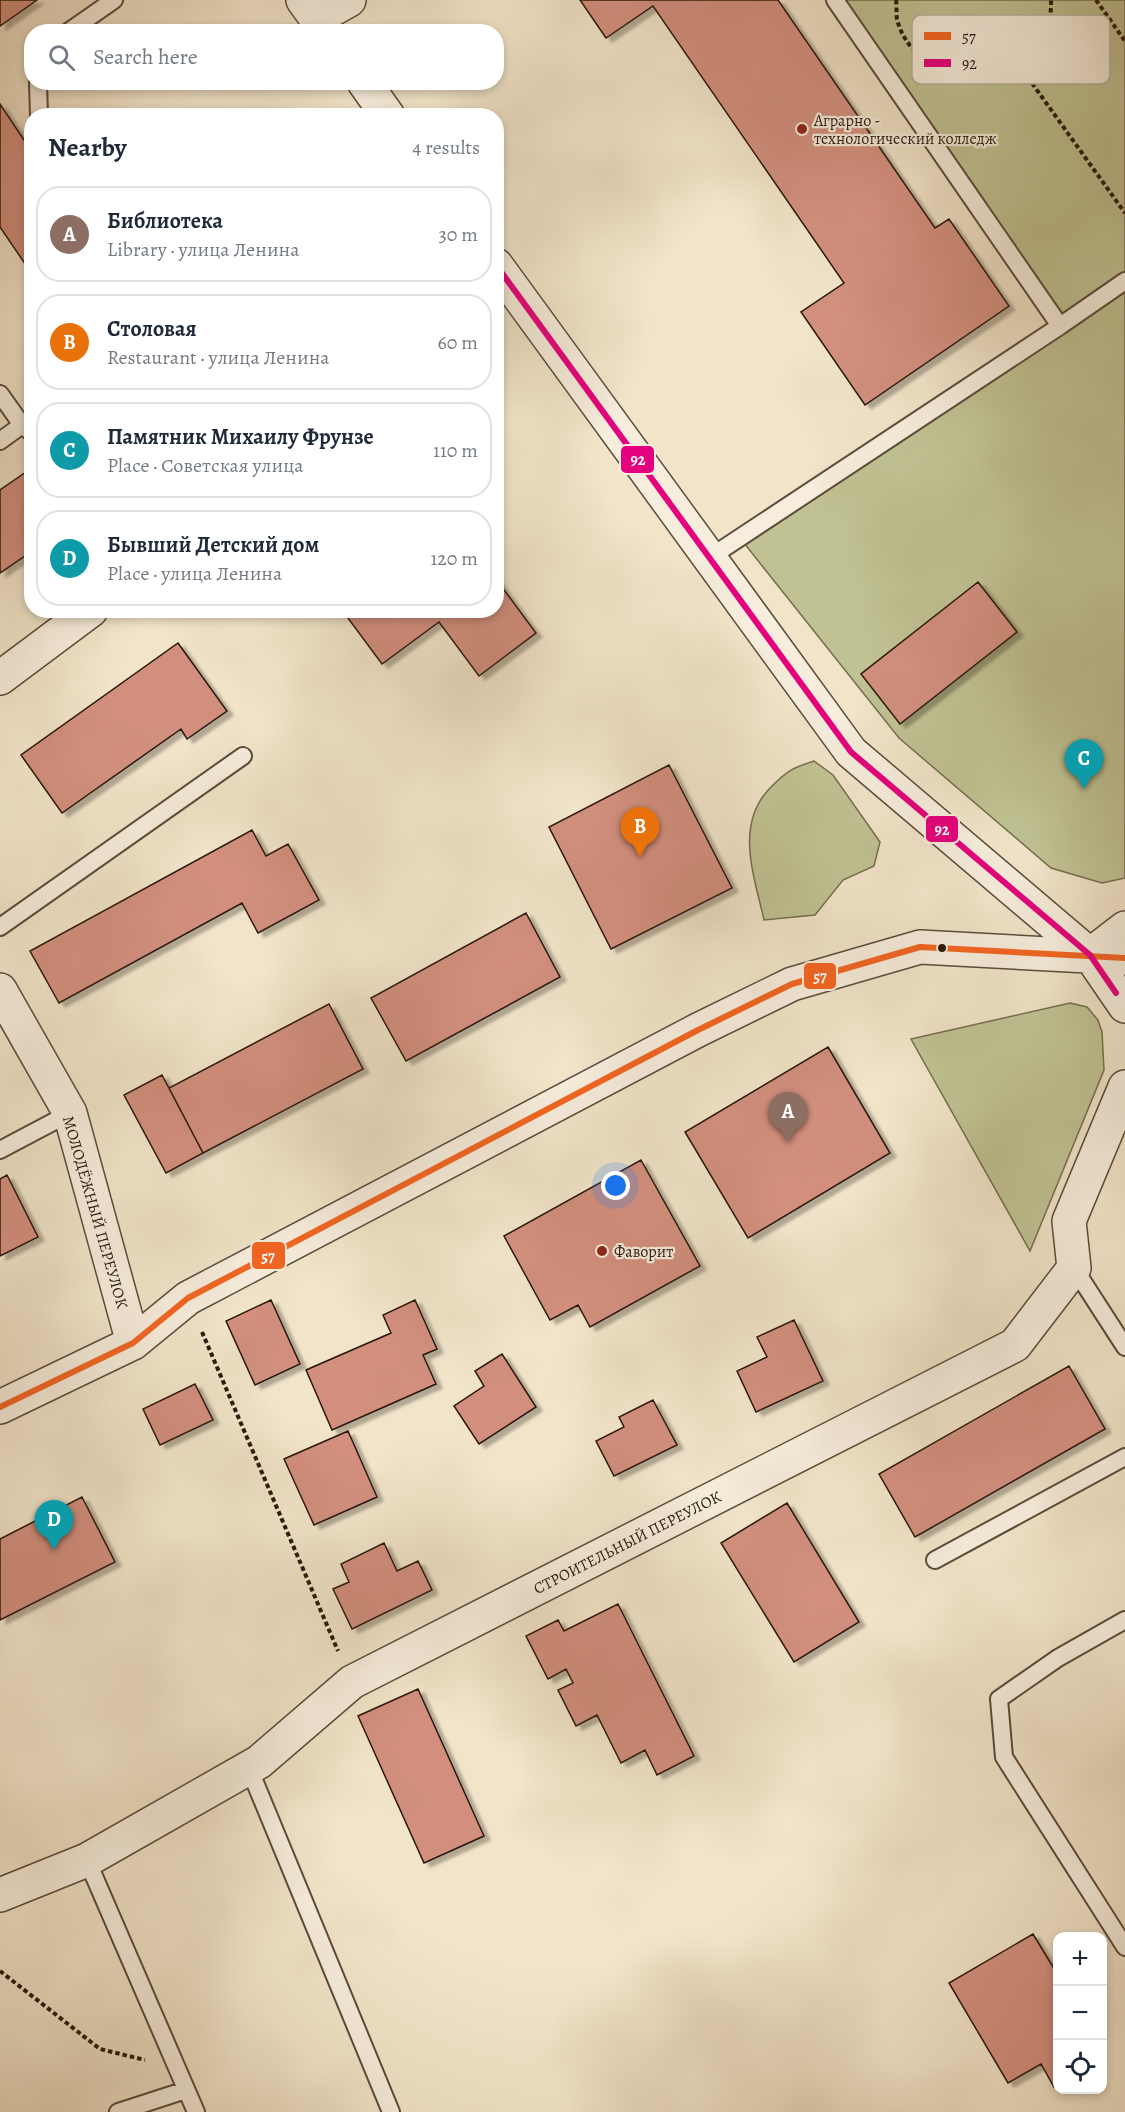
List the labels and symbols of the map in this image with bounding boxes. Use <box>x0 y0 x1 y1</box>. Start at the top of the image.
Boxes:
legend <box>912 15 1110 84</box>
text: 57 <box>962 26 976 48</box>
text: 92 <box>962 53 977 75</box>
place label: Аграрно - технологический колледж <box>813 110 997 150</box>
marker: Аграрно - технологический колледж <box>795 122 809 136</box>
line badge: 92 <box>620 445 655 474</box>
text: 92 <box>630 449 646 471</box>
pin: C <box>1064 740 1104 789</box>
pin: B <box>620 808 660 857</box>
line badge: 92 <box>925 815 959 843</box>
text: 92 <box>934 819 950 841</box>
unlabelled marker <box>936 942 948 954</box>
line badge: 57 <box>803 962 837 990</box>
text: 57 <box>813 966 827 988</box>
pin: A <box>768 1092 808 1142</box>
street label: МОЛОДЁЖНЫЙ ПЕРЕУЛОК <box>57 1113 133 1312</box>
your location <box>601 1171 630 1200</box>
line badge: 57 <box>251 1241 286 1270</box>
place label: Фаворит <box>614 1241 673 1263</box>
marker: Фаворит <box>595 1244 609 1258</box>
text: 57 <box>261 1246 275 1268</box>
street label: СТРОИТЕЛЬНЫЙ ПЕРЕУЛОК <box>530 1486 726 1600</box>
pin: D <box>34 1500 74 1550</box>

